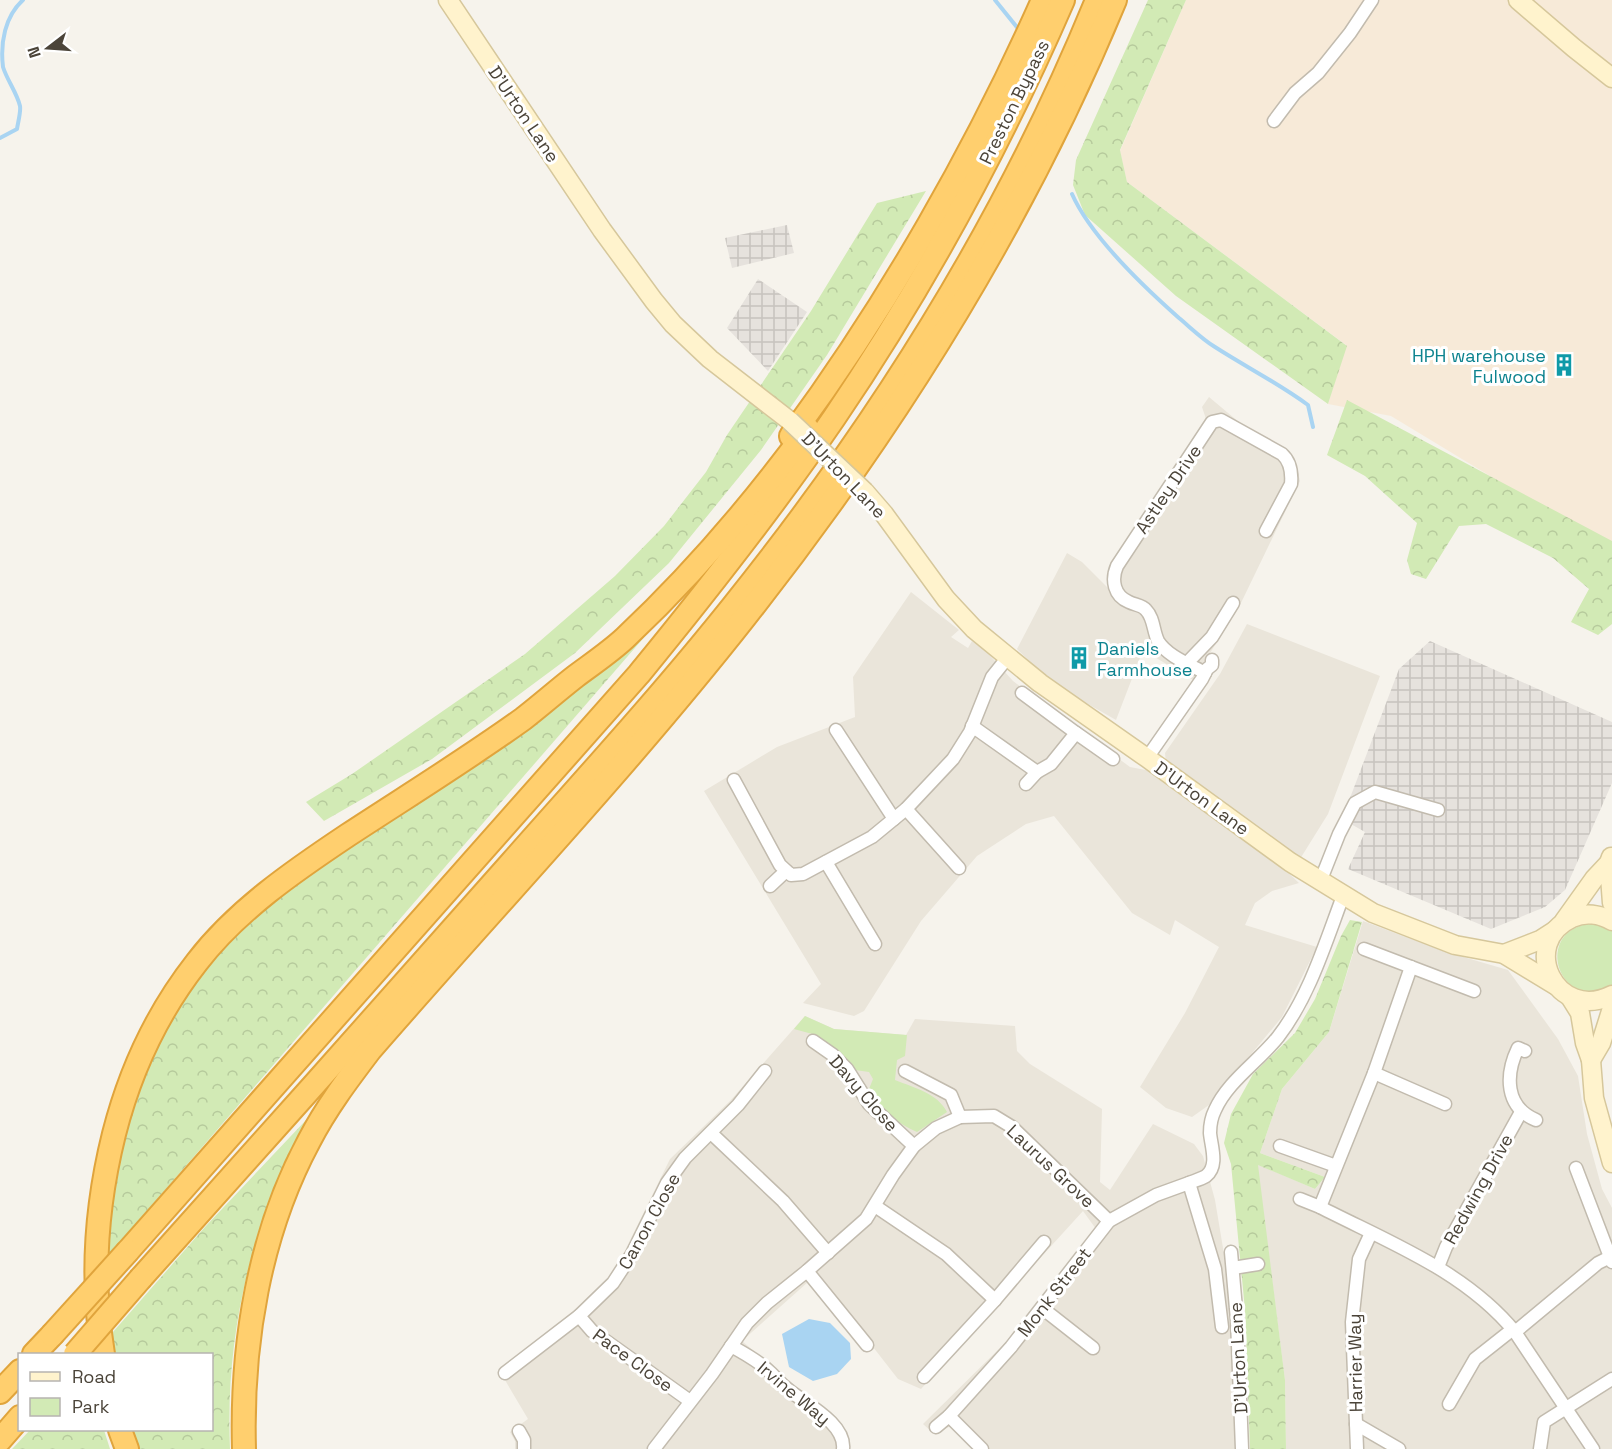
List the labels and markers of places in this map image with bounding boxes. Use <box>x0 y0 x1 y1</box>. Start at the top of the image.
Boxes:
place label: HPH warehouse Fulwood <box>1412 344 1546 388</box>
building icon: HPH warehouse Fulwood <box>1551 352 1577 378</box>
place label: Daniels Farmhouse <box>1097 637 1193 681</box>
building icon: Daniels Farmhouse <box>1066 645 1092 671</box>

